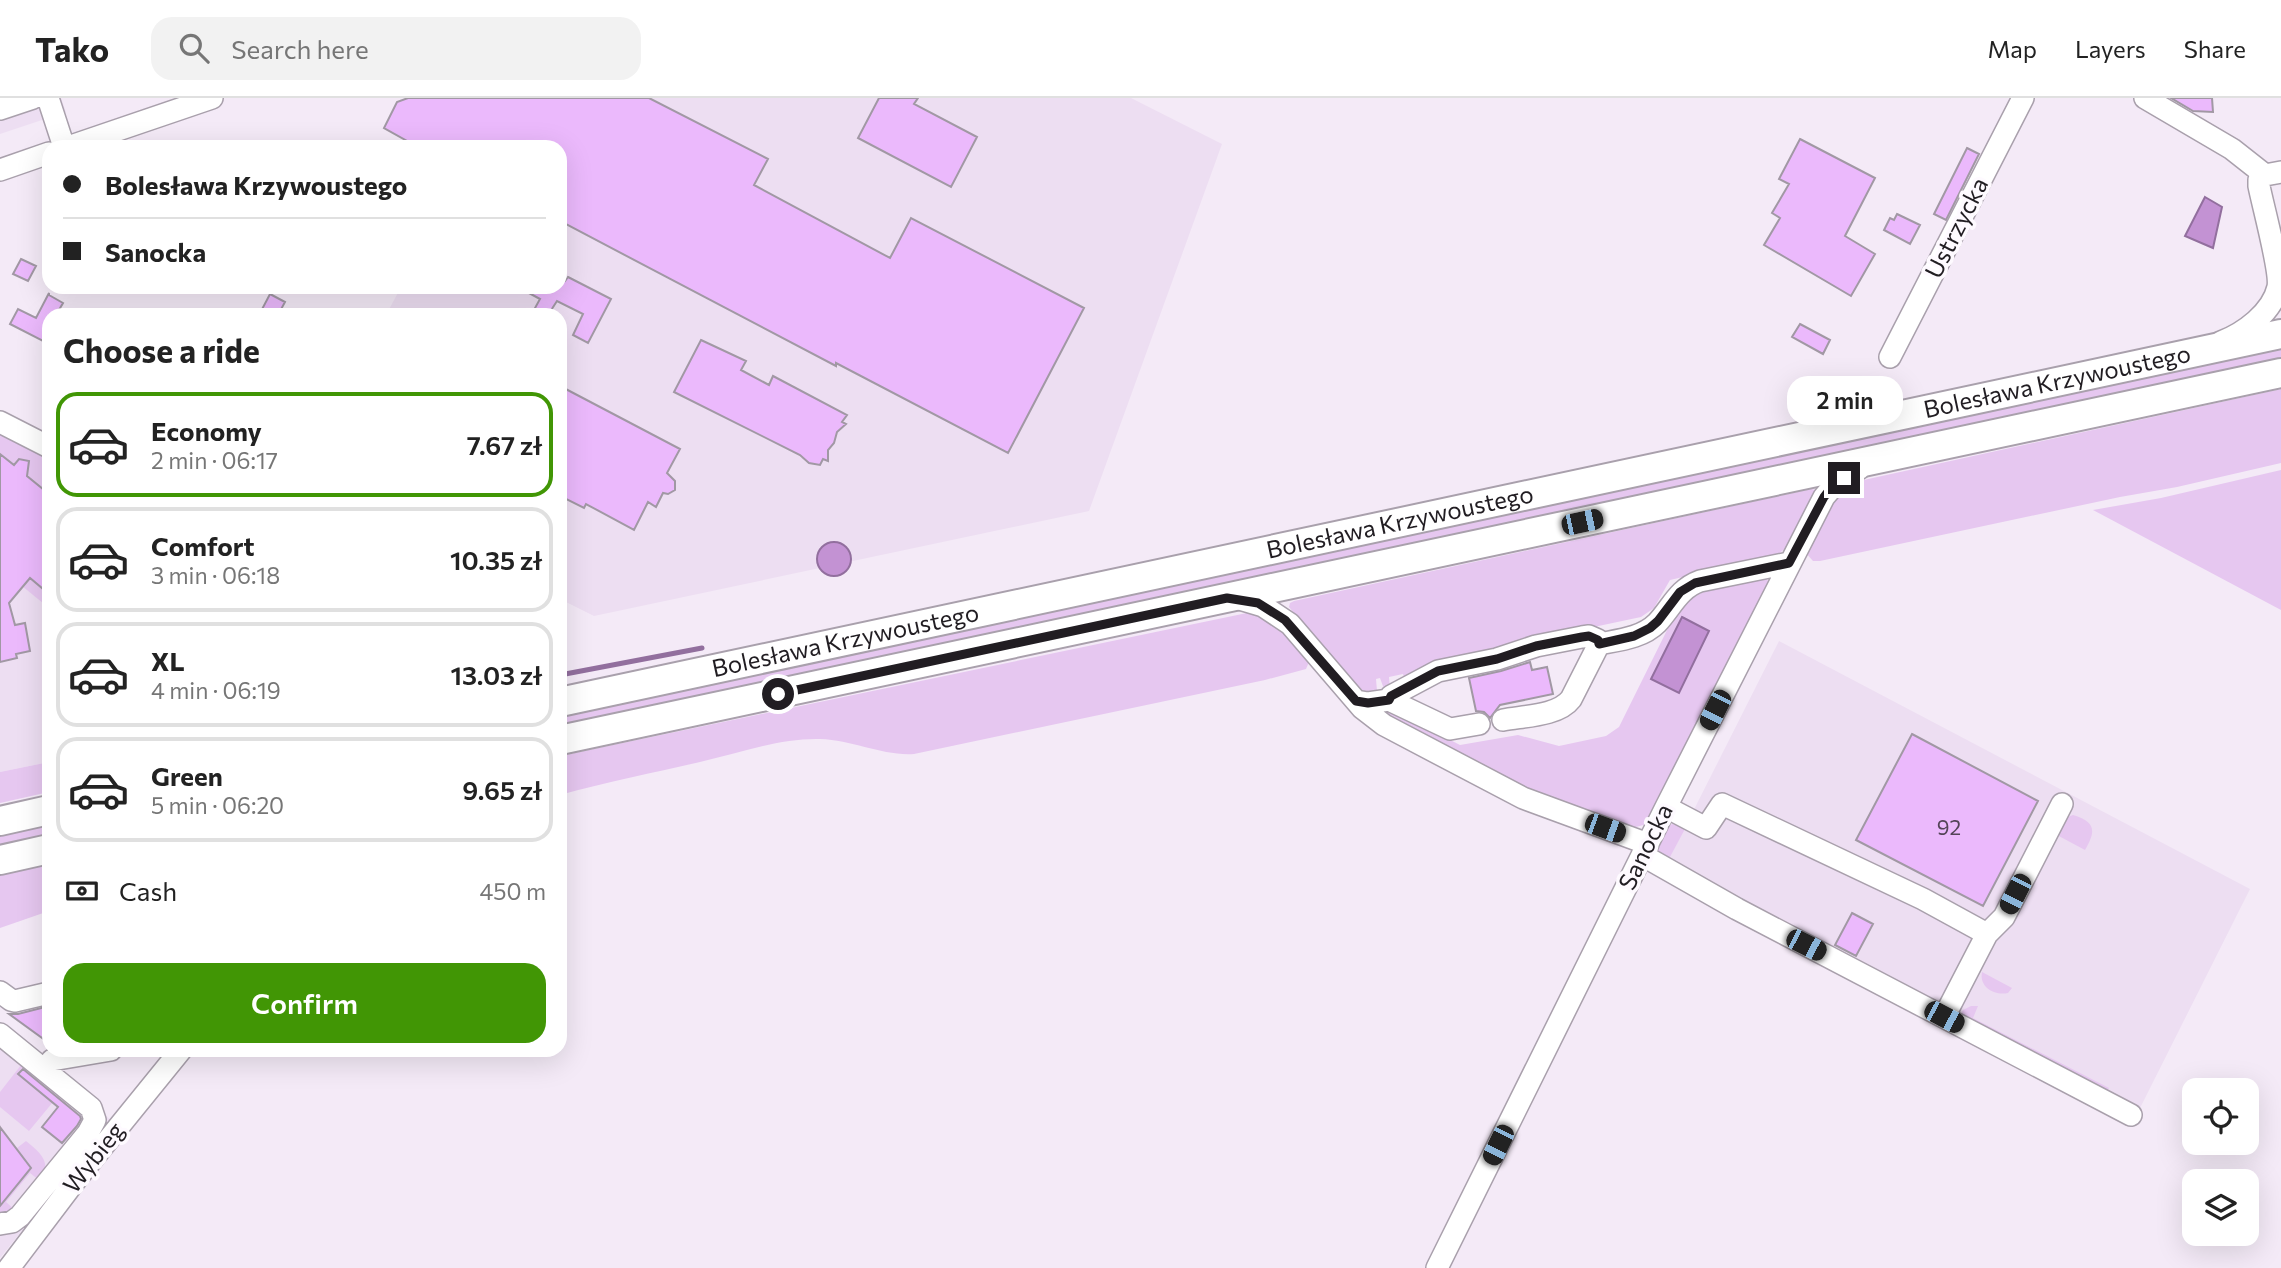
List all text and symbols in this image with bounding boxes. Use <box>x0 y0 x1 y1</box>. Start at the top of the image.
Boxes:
search box <box>151 17 641 80</box>
text: Tako <box>35 28 109 69</box>
icon: search <box>175 29 213 67</box>
text: Search here <box>231 33 369 64</box>
text: Map <box>1988 34 2037 63</box>
text: Layers <box>2075 34 2146 63</box>
text: Share <box>2184 34 2246 63</box>
text: Bolesława Krzywoustego <box>105 169 407 200</box>
street label: Ustrzycka <box>1918 172 1993 283</box>
text: Sanocka <box>105 236 206 267</box>
text: Choose a ride <box>63 330 260 370</box>
street label: Bolesława Krzywoustego <box>1921 338 2193 423</box>
callout: 2 min <box>1786 376 1902 426</box>
text: 2 min <box>1817 386 1873 414</box>
icon: car <box>67 413 130 476</box>
text: Economy <box>151 415 262 446</box>
text: 7.67 zł <box>467 429 542 460</box>
text: 2 min · 06:17 <box>151 446 278 474</box>
route end <box>1828 462 1860 494</box>
street label: Bolesława Krzywoustego <box>1264 478 1536 564</box>
car <box>1560 507 1605 537</box>
icon: car <box>67 528 130 591</box>
text: Comfort <box>151 530 254 561</box>
text: 10.35 zł <box>450 544 542 575</box>
text: 3 min · 06:18 <box>151 561 280 589</box>
street label: Bolesława Krzywoustego <box>709 597 981 682</box>
icon: car <box>67 643 130 706</box>
text: XL <box>151 645 185 676</box>
text: 13.03 zł <box>450 659 542 690</box>
text: 4 min · 06:19 <box>151 676 281 704</box>
route start <box>762 678 794 710</box>
car <box>1697 687 1734 733</box>
icon: car <box>67 758 130 821</box>
text: Green <box>151 760 223 791</box>
text: 9.65 zł <box>462 774 542 805</box>
text: 5 min · 06:20 <box>151 791 284 819</box>
street label: Sanocka <box>1611 799 1678 894</box>
car <box>1582 811 1629 845</box>
house number: 92 <box>1937 814 1961 839</box>
car <box>1997 871 2034 917</box>
icon: cash <box>63 872 101 910</box>
text: Cash <box>119 875 177 906</box>
text: 450 m <box>480 877 546 905</box>
car <box>1783 926 1830 964</box>
button: Confirm <box>63 963 546 1043</box>
car <box>1921 998 1968 1036</box>
map controls <box>2182 1078 2259 1246</box>
button: locate <box>2182 1078 2259 1155</box>
street label: Wybieg <box>56 1116 130 1198</box>
car <box>1480 1122 1517 1168</box>
button: layers <box>2182 1169 2259 1246</box>

